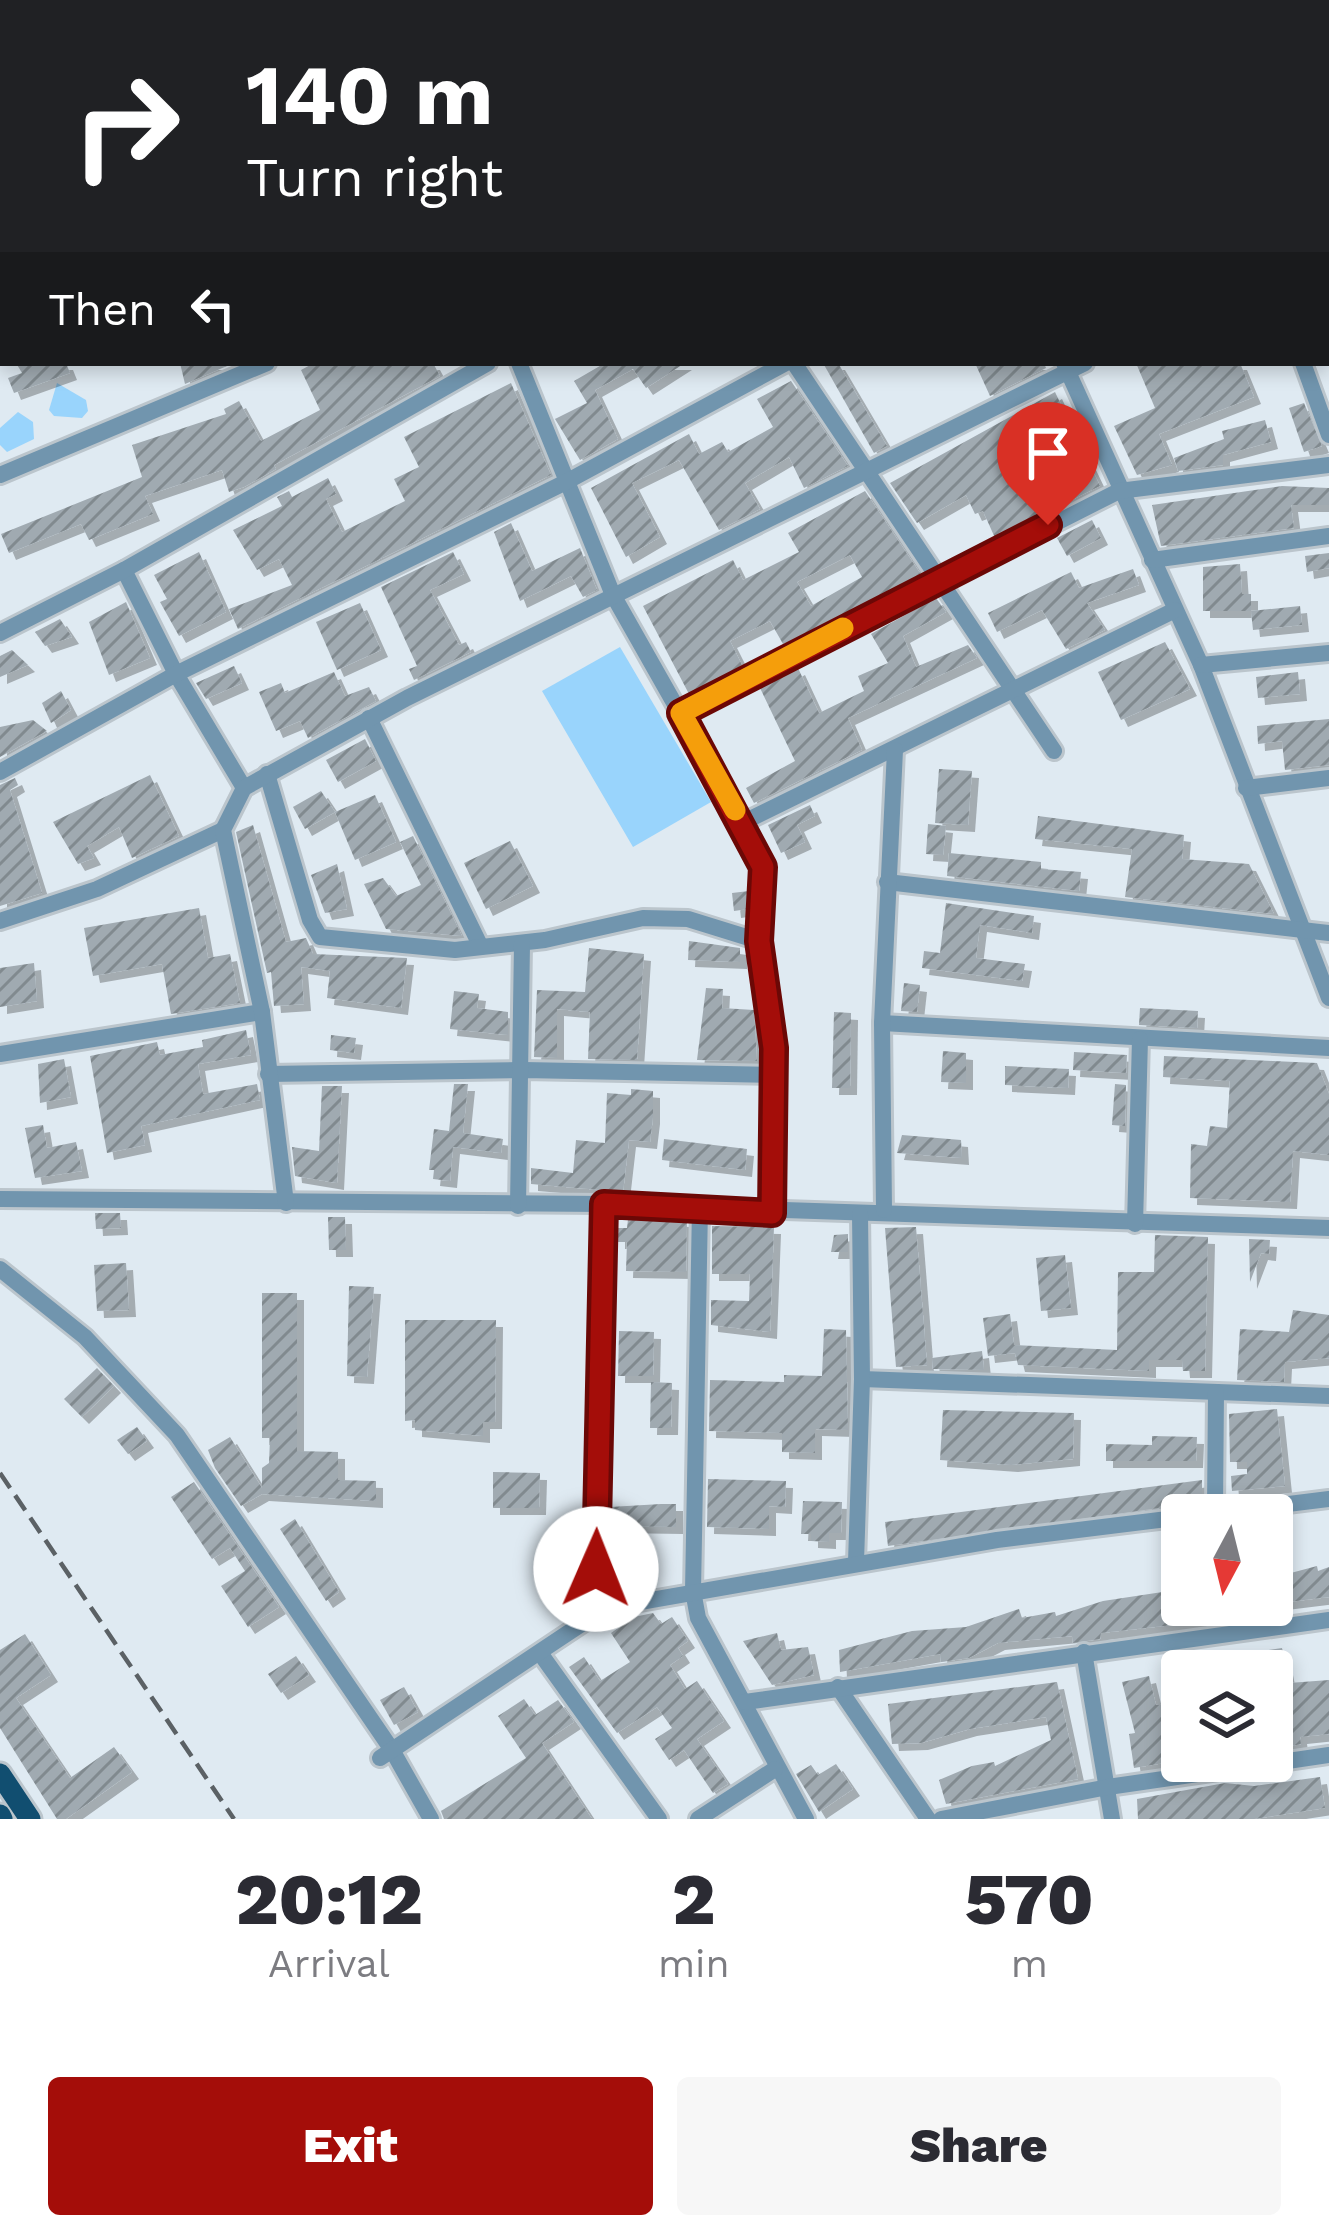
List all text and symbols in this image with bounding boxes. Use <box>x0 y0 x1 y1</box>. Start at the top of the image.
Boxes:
text: 140 m <box>246 46 494 144</box>
icon: right <box>48 48 204 204</box>
text: Turn right <box>246 146 503 209</box>
icon: left <box>180 276 246 342</box>
text: Then <box>48 283 156 336</box>
pin <box>997 402 1099 525</box>
icon: arrive <box>1015 420 1081 486</box>
north arrow <box>1161 1494 1293 1626</box>
map controls <box>1161 1494 1293 1782</box>
position arrow <box>533 1506 659 1632</box>
button: layers <box>1161 1650 1293 1782</box>
text: 20:12 <box>235 1857 423 1941</box>
text: 2 <box>672 1857 715 1941</box>
text: 570 <box>965 1857 1094 1941</box>
text: Arrival <box>268 1941 390 1986</box>
text: min <box>658 1941 730 1986</box>
text: m <box>1011 1941 1048 1986</box>
button: Exit <box>48 2077 653 2215</box>
button: Share <box>677 2077 1281 2215</box>

